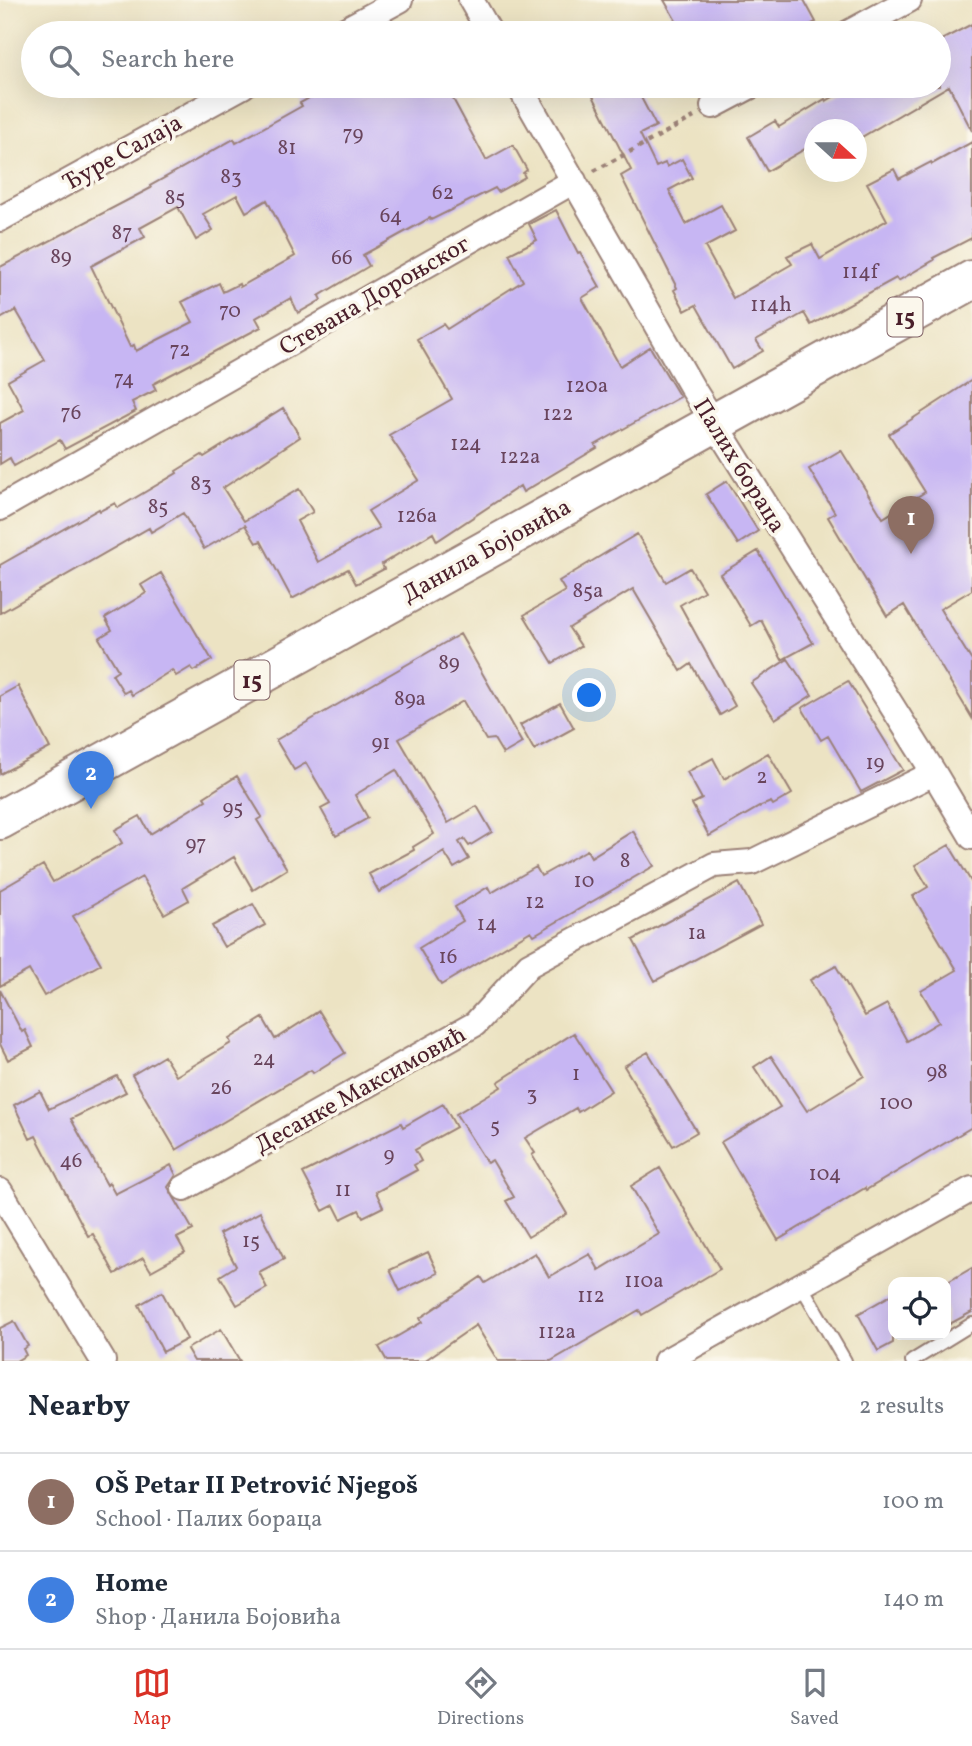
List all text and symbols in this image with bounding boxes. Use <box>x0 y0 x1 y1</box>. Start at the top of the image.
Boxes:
search box <box>21 21 951 98</box>
icon: search <box>45 41 83 79</box>
text: Search here <box>101 42 234 78</box>
street label: Ђуре Салаја <box>57 107 189 201</box>
north arrow <box>804 119 867 182</box>
house number: 79 <box>343 120 364 149</box>
house number: 81 <box>278 134 296 163</box>
house number: 83 <box>220 163 242 192</box>
house number: 62 <box>432 179 454 208</box>
house number: 85 <box>165 184 185 213</box>
house number: 64 <box>380 202 402 231</box>
house number: 87 <box>112 219 132 248</box>
street label: Стевана Дороњског <box>274 228 477 365</box>
house number: 89 <box>50 243 72 272</box>
house number: 66 <box>331 244 353 273</box>
house number: 114f <box>842 258 880 287</box>
house number: 114h <box>750 291 792 320</box>
house number: 70 <box>219 297 241 326</box>
road number: 15 <box>888 298 922 336</box>
house number: 72 <box>169 336 191 365</box>
house number: 74 <box>114 365 134 394</box>
house number: 120a <box>566 372 608 401</box>
street label: Палих бораца <box>683 392 793 540</box>
house number: 76 <box>61 399 81 428</box>
house number: 122 <box>543 400 573 429</box>
house number: 124 <box>450 430 482 459</box>
house number: 122a <box>499 443 541 472</box>
house number: 83 <box>190 470 212 499</box>
street label: Данила Бојовића <box>396 491 578 612</box>
house number: 85 <box>148 493 168 522</box>
pin: 1 <box>888 496 934 554</box>
house number: 126a <box>397 502 437 531</box>
house number: 85a <box>572 577 604 606</box>
house number: 89 <box>438 649 460 678</box>
road number: 15 <box>234 660 270 700</box>
your location <box>572 678 606 712</box>
house number: 89a <box>394 685 426 714</box>
house number: 91 <box>371 729 391 758</box>
house number: 19 <box>865 749 885 778</box>
pin: 2 <box>68 751 114 809</box>
house number: 2 <box>756 763 768 792</box>
house number: 95 <box>223 794 243 823</box>
house number: 97 <box>185 830 207 859</box>
house number: 8 <box>620 847 630 876</box>
house number: 10 <box>574 867 594 896</box>
house number: 12 <box>525 888 545 917</box>
house number: 14 <box>477 910 497 939</box>
house number: 1a <box>688 919 706 948</box>
house number: 16 <box>439 943 457 972</box>
street label: Десанке Максимовић <box>249 1018 473 1163</box>
house number: 24 <box>252 1045 276 1074</box>
house number: 98 <box>926 1058 948 1087</box>
house number: 1 <box>572 1060 580 1089</box>
house number: 26 <box>210 1074 232 1103</box>
house number: 3 <box>527 1080 537 1109</box>
house number: 100 <box>879 1089 913 1118</box>
house number: 5 <box>490 1112 500 1141</box>
house number: 9 <box>384 1141 395 1170</box>
house number: 46 <box>60 1147 82 1176</box>
house number: 104 <box>809 1160 841 1189</box>
house number: 11 <box>335 1176 351 1205</box>
house number: 15 <box>242 1227 260 1256</box>
house number: 110a <box>624 1267 664 1296</box>
map controls <box>888 1277 951 1340</box>
button: locate <box>888 1277 951 1340</box>
house number: 112 <box>577 1282 605 1311</box>
house number: 112a <box>538 1318 576 1347</box>
text: Nearby <box>28 1386 130 1428</box>
text: 2 results <box>859 1391 944 1423</box>
text: OŠ Petar II Petrović Njegoš <box>95 1468 418 1504</box>
text: 1 <box>46 1486 56 1518</box>
text: 100 m <box>882 1486 944 1518</box>
text: School · Палих бораца <box>95 1504 322 1536</box>
text: Home <box>95 1566 168 1602</box>
text: 2 <box>45 1584 57 1616</box>
text: 140 m <box>883 1584 944 1616</box>
text: Shop · Данила Бојовића <box>95 1602 341 1634</box>
tab: Map <box>133 1664 171 1732</box>
tab: Directions <box>437 1664 524 1732</box>
tab: Saved <box>790 1664 839 1732</box>

